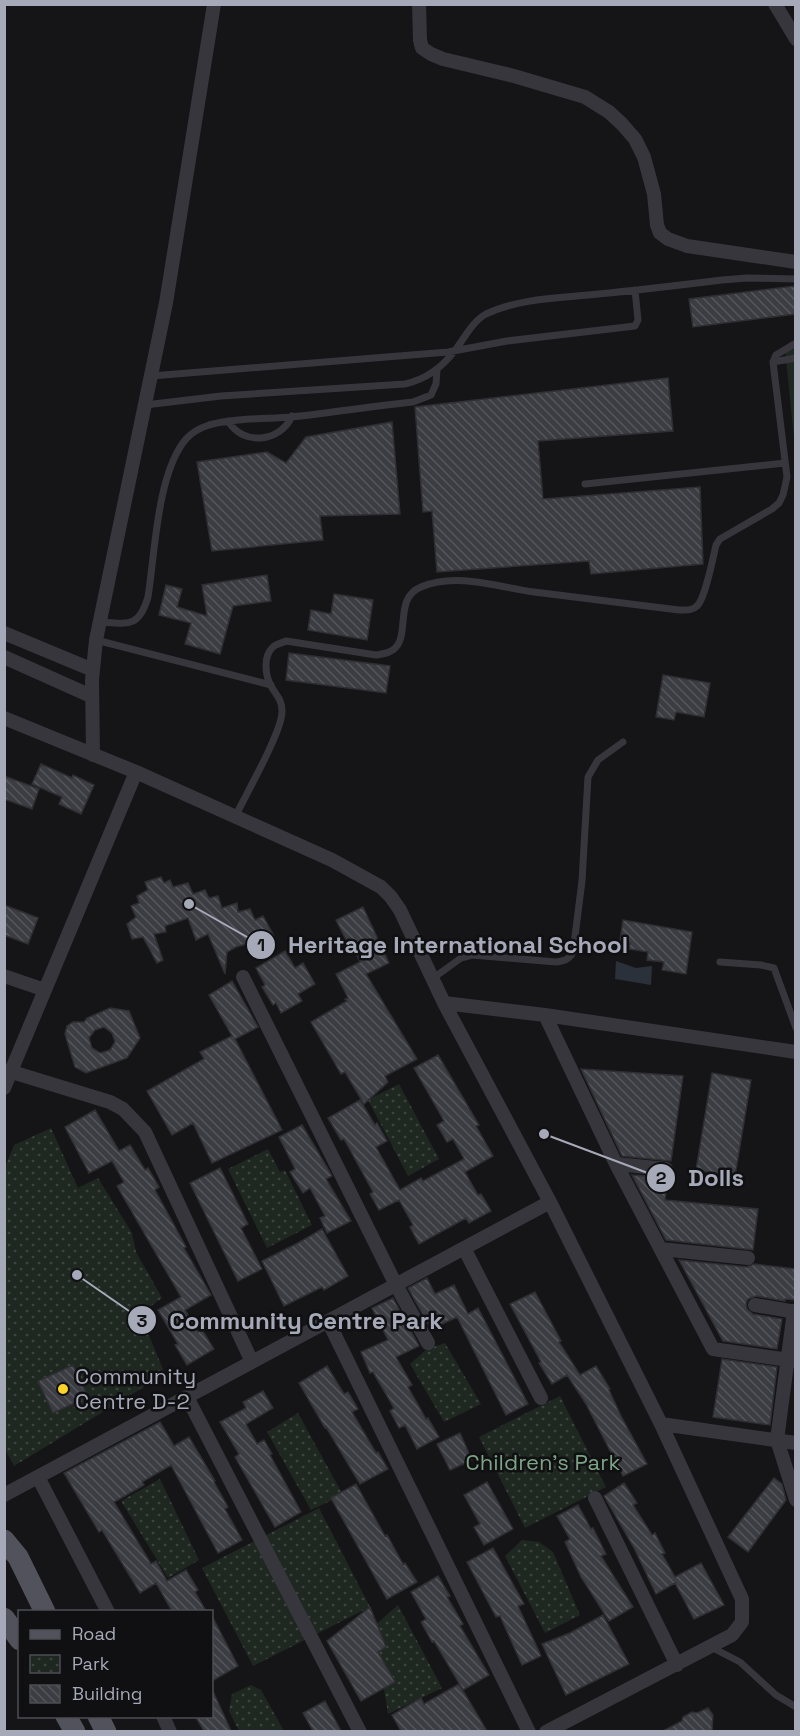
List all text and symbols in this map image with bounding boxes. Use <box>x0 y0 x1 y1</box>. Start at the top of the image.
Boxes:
callout: Heritage International School <box>246 924 640 966</box>
text: Heritage International School <box>288 929 628 960</box>
text: 1 <box>257 933 265 956</box>
callout: Dolls <box>646 1157 756 1199</box>
text: Dolls <box>688 1162 744 1193</box>
text: 2 <box>656 1166 667 1189</box>
callout: Community Centre Park <box>127 1299 455 1341</box>
text: Community Centre Park <box>169 1305 443 1336</box>
text: 3 <box>137 1309 148 1332</box>
place label: Community Centre D-2 <box>75 1362 196 1415</box>
marker: Community Centre D-2 <box>56 1382 70 1396</box>
park label: Children's Park <box>466 1448 621 1476</box>
legend <box>18 1610 213 1718</box>
text: Road <box>72 1622 116 1645</box>
text: Park <box>72 1652 110 1675</box>
text: Building <box>72 1682 142 1705</box>

